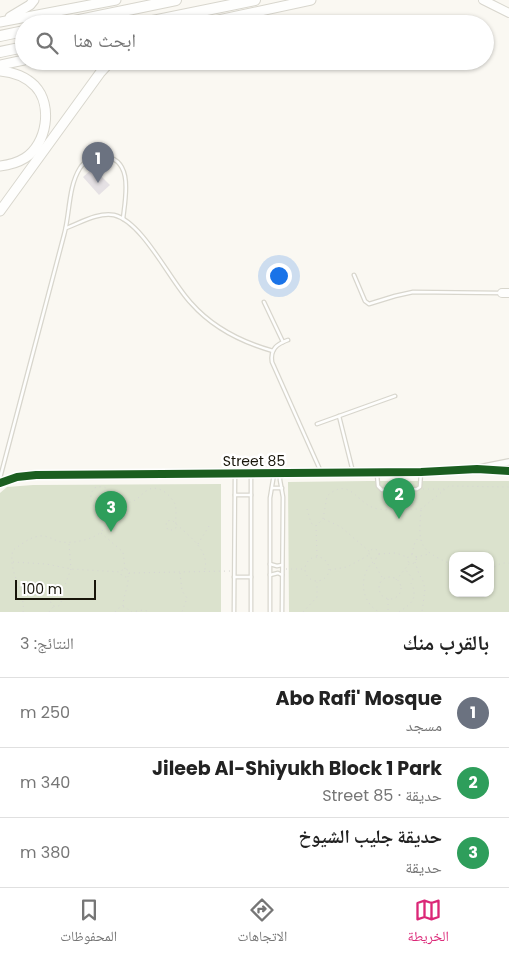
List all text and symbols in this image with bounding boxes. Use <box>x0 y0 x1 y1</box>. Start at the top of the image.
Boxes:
search box <box>15 15 494 70</box>
text: ابحث هنا <box>73 27 136 54</box>
icon: search <box>33 29 61 57</box>
pin: 1 <box>82 142 114 183</box>
your location <box>266 263 292 289</box>
street label: Street 85 <box>223 451 285 471</box>
pin: 2 <box>383 478 415 519</box>
pin: 3 <box>95 491 127 532</box>
map controls <box>449 552 494 597</box>
button: layers <box>449 552 494 597</box>
scale bar <box>15 577 96 600</box>
text: 100 m <box>22 579 62 599</box>
text: بالقرب منك <box>403 628 489 657</box>
text: النتائج: 3 <box>20 632 74 655</box>
text: Abo Rafi' Mosque <box>275 685 442 712</box>
text: 250 m <box>20 701 70 724</box>
text: 1 <box>470 701 476 724</box>
text: مسجد <box>406 714 442 737</box>
text: Jileeb Al-Shiyukh Block 1 Park <box>152 755 442 782</box>
text: 340 m <box>20 771 70 794</box>
text: 2 <box>468 771 478 794</box>
text: حديقة · Street 85 <box>322 784 442 807</box>
text: حديقة جليب الشيوخ <box>299 823 442 850</box>
text: 380 m <box>20 841 70 864</box>
text: 3 <box>468 841 478 864</box>
text: حديقة <box>405 856 442 879</box>
tab: المحفوظات <box>60 896 117 950</box>
tab: الاتجاهات <box>238 896 287 950</box>
tab: الخريطة <box>408 896 449 950</box>

